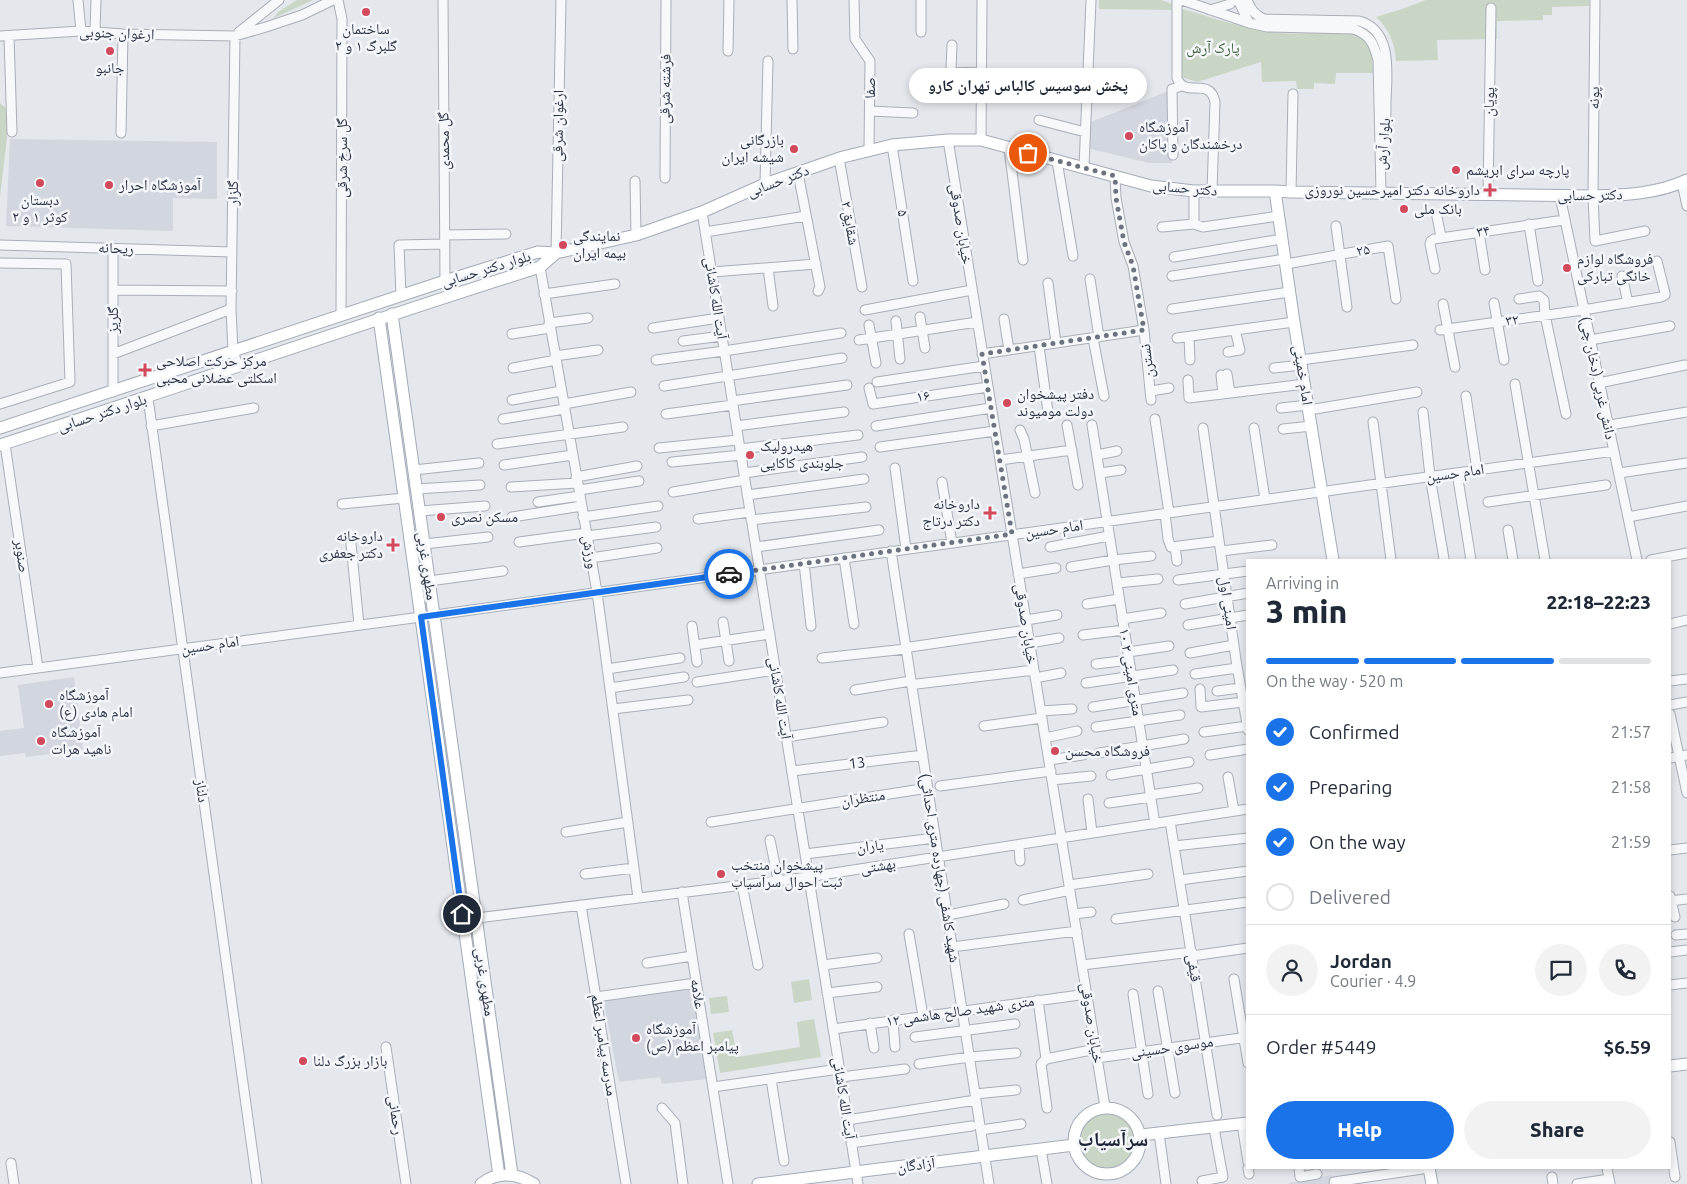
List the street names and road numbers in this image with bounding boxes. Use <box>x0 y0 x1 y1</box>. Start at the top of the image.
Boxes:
street label: ارغوان جنوبی <box>79 23 155 44</box>
street label: فرشته شرقی <box>655 54 676 124</box>
street label: صفا <box>861 77 878 99</box>
street label: پونه <box>1585 86 1603 110</box>
street label: پویان <box>1480 87 1499 117</box>
street label: ارغوان شرقی <box>548 90 569 162</box>
street label: گل محمدی <box>434 112 455 170</box>
street label: بلوار آرش <box>1372 117 1395 171</box>
street label: گل سرخ شرقی <box>333 118 352 198</box>
street label: دکتر حسابی <box>744 161 812 202</box>
street label: دکتر حسابی <box>1152 176 1218 201</box>
street label: گلزار <box>224 180 242 207</box>
street label: خیابان صدوقی <box>945 182 976 266</box>
street label: دکتر حسابی <box>1557 185 1623 206</box>
street label: شقایق ۲ <box>836 200 863 247</box>
street label: ۵ <box>895 208 912 218</box>
street label: ۳۴ <box>1475 221 1491 240</box>
street label: ریحانه <box>98 238 134 258</box>
street label: ۲۵ <box>1355 240 1371 259</box>
street label: بلوار دکتر حسابی <box>439 247 533 292</box>
street label: آیت الله کاشانی <box>700 256 732 342</box>
street label: گلریز <box>104 306 122 335</box>
street label: ۳۲ <box>1504 310 1520 329</box>
street label: دانش غربی (دخان چی) <box>1575 315 1620 441</box>
street label: نسترن <box>1136 343 1159 379</box>
street label: امام خمینی <box>1288 344 1317 407</box>
street label: ۱۶ <box>915 386 931 405</box>
street label: بلوار دکتر حسابی <box>55 390 149 437</box>
street label: امام حسین <box>1425 460 1485 487</box>
street label: امام حسین <box>1024 516 1084 543</box>
street label: مطهری غربی <box>412 531 441 602</box>
street label: ورزش <box>577 534 602 570</box>
street label: صنوبر <box>11 537 33 574</box>
street label: امینی اول <box>1214 575 1241 631</box>
street label: خیابان صدوقی <box>1010 582 1041 666</box>
street label: ۱۰ متری امینی ۲ <box>1114 627 1147 717</box>
street label: امام حسین <box>180 632 240 659</box>
street label: آیت الله کاشانی <box>764 656 796 742</box>
street label: 13 <box>848 753 866 772</box>
street label: شهید کاشفی (چهارده متری احداثی) <box>915 772 964 964</box>
street label: دلناز <box>191 777 213 804</box>
street label: منتظران <box>840 786 887 811</box>
street label: یاران <box>855 835 885 858</box>
street label: بهشتی <box>859 854 897 879</box>
street label: مطهری غربی <box>470 947 499 1018</box>
street label: قیفی <box>1182 953 1205 983</box>
street label: علامه <box>688 978 709 1011</box>
street label: خیابان صدوقی <box>1076 981 1107 1065</box>
street label: ۱۲ متری شهید صالح هاشمی <box>885 992 1036 1031</box>
street label: مدرسه پیامبر اعظم <box>586 993 621 1098</box>
street label: موسوی حسینی <box>1130 1032 1215 1063</box>
street label: آیت الله کاشانی <box>828 1056 860 1142</box>
street label: رحمانی <box>383 1094 408 1136</box>
street label: آزادگان <box>896 1154 937 1177</box>

